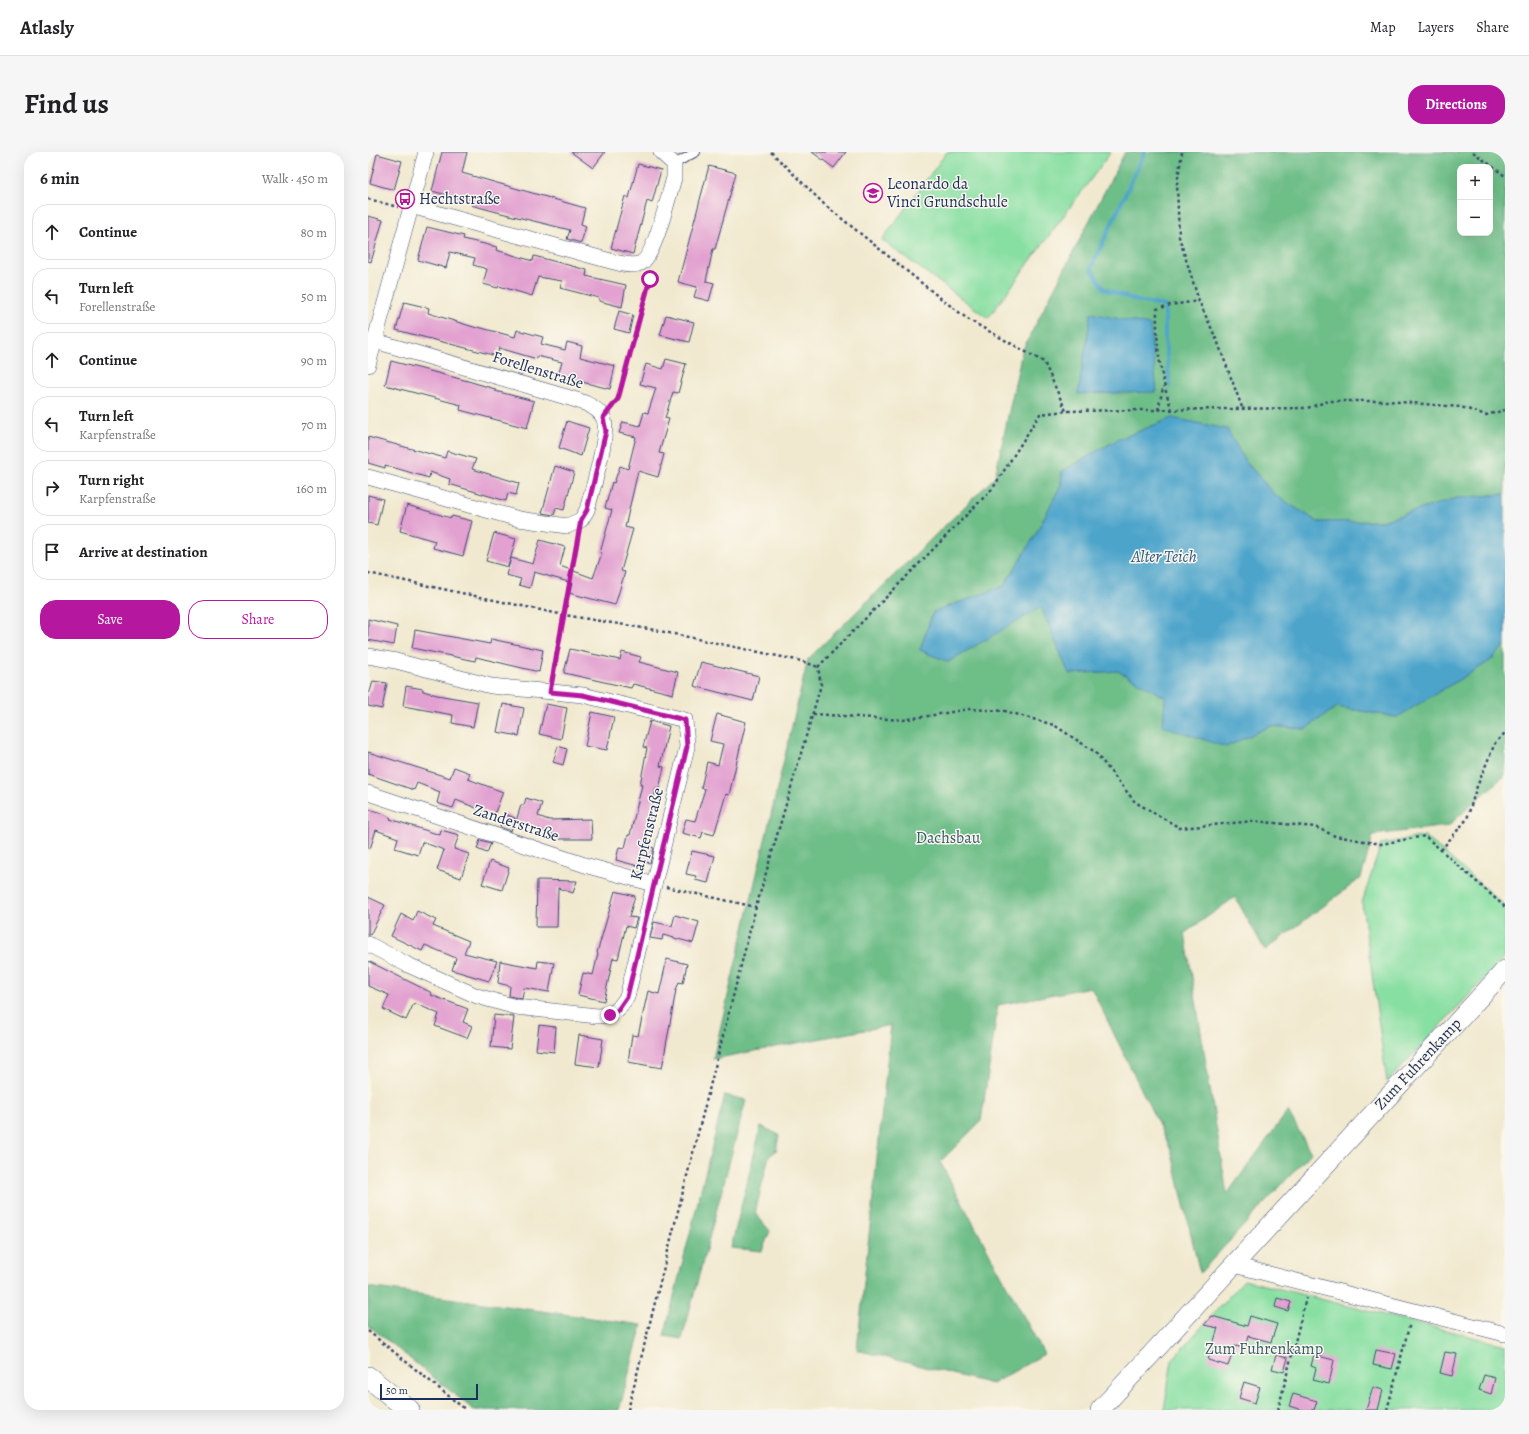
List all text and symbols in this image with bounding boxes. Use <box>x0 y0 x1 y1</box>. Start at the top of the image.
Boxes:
text: Atlasly <box>20 15 74 41</box>
text: Map <box>1370 18 1396 37</box>
text: Layers <box>1418 18 1454 37</box>
text: Share <box>1476 18 1509 37</box>
text: Find us <box>24 85 109 123</box>
button: Directions <box>1408 85 1505 124</box>
map controls <box>1457 164 1493 236</box>
button: + <box>1457 164 1493 200</box>
text: 6 min <box>40 167 80 190</box>
text: Walk · 450 m <box>262 170 328 187</box>
place label: Leonardo da Vinci Grundschule <box>886 173 1008 213</box>
school or university icon: Leonardo da Vinci Grundschule <box>862 182 884 204</box>
bus stop icon: Hechtstraße <box>394 188 416 210</box>
place label: Hechtstraße <box>419 188 500 210</box>
button: − <box>1457 200 1493 236</box>
icon: ahead <box>41 221 63 243</box>
text: Continue <box>79 222 137 242</box>
text: 80 m <box>300 224 327 241</box>
route start <box>641 270 659 288</box>
text: Turn left <box>79 278 134 298</box>
icon: left <box>41 285 63 307</box>
text: 50 m <box>301 288 327 305</box>
text: Forellenstraße <box>79 298 155 315</box>
street label: Forellenstraße <box>490 346 586 394</box>
icon: ahead <box>41 349 63 371</box>
text: Continue <box>79 350 137 370</box>
text: 90 m <box>301 352 327 369</box>
text: Turn left <box>79 406 134 426</box>
icon: left <box>41 413 63 435</box>
text: 70 m <box>301 416 327 433</box>
text: Karpfenstraße <box>79 426 156 443</box>
text: Turn right <box>79 470 144 490</box>
icon: right <box>41 477 63 499</box>
text: 160 m <box>296 480 327 497</box>
text: Karpfenstraße <box>79 490 156 507</box>
icon: arrive <box>41 541 63 563</box>
text: Arrive at destination <box>79 542 208 562</box>
water label: Alter Teich <box>1130 545 1197 568</box>
button: Save <box>40 600 180 639</box>
button: Share <box>188 600 328 639</box>
street label: Karpfenstraße <box>625 785 669 883</box>
street label: Zanderstraße <box>470 799 562 847</box>
park label: Dachsbau <box>916 827 981 849</box>
route end <box>601 1006 619 1024</box>
street label: Zum Fuhrenkamp <box>1370 1013 1466 1115</box>
park label: Zum Fuhrenkamp <box>1205 1338 1323 1360</box>
scale bar <box>380 1382 478 1401</box>
text: 50 m <box>386 1383 408 1398</box>

